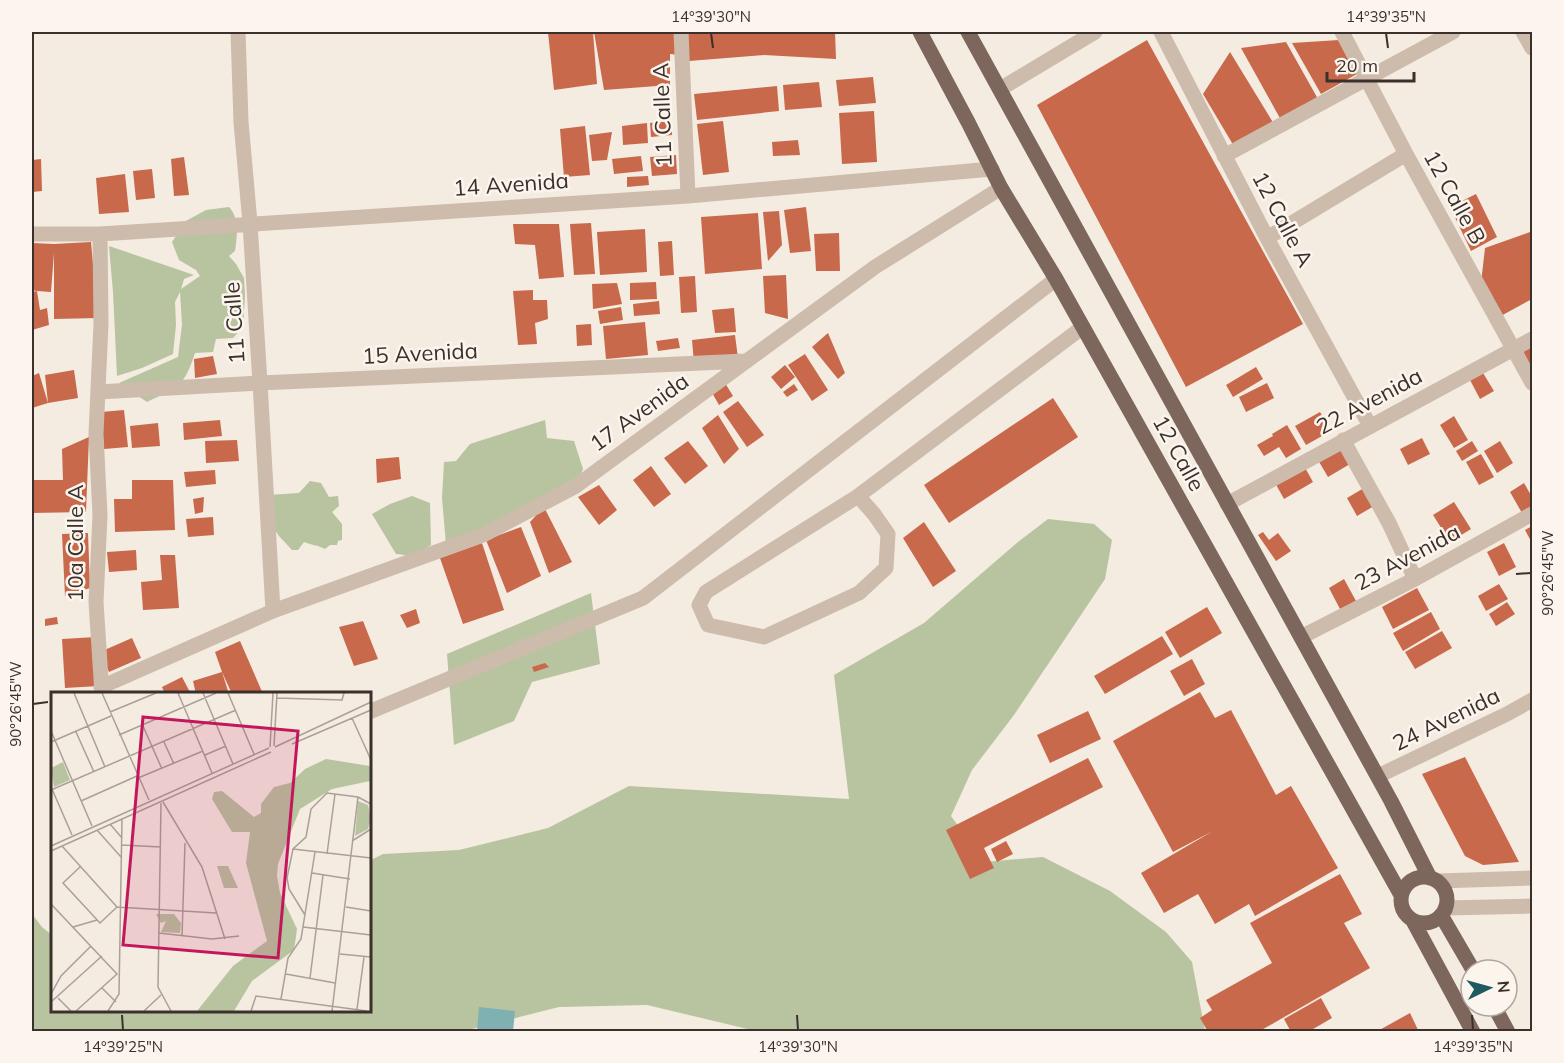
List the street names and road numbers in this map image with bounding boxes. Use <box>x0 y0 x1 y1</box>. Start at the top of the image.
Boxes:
street label: 11 Calle A <box>646 62 678 168</box>
street label: 12 Calle B <box>1418 145 1492 249</box>
street label: 14 Avenida <box>452 166 570 202</box>
street label: 12 Calle A <box>1246 166 1320 272</box>
street label: 11 Calle <box>217 281 251 365</box>
street label: 15 Avenida <box>361 336 479 370</box>
street label: 22 Avenida <box>1311 361 1427 441</box>
street label: 17 Avenida <box>584 367 694 457</box>
street label: 12 Calle <box>1147 410 1211 496</box>
street label: 10a Calle A <box>61 484 89 602</box>
street label: 23 Avenida <box>1349 517 1465 597</box>
street label: 24 Avenida <box>1388 681 1504 757</box>

